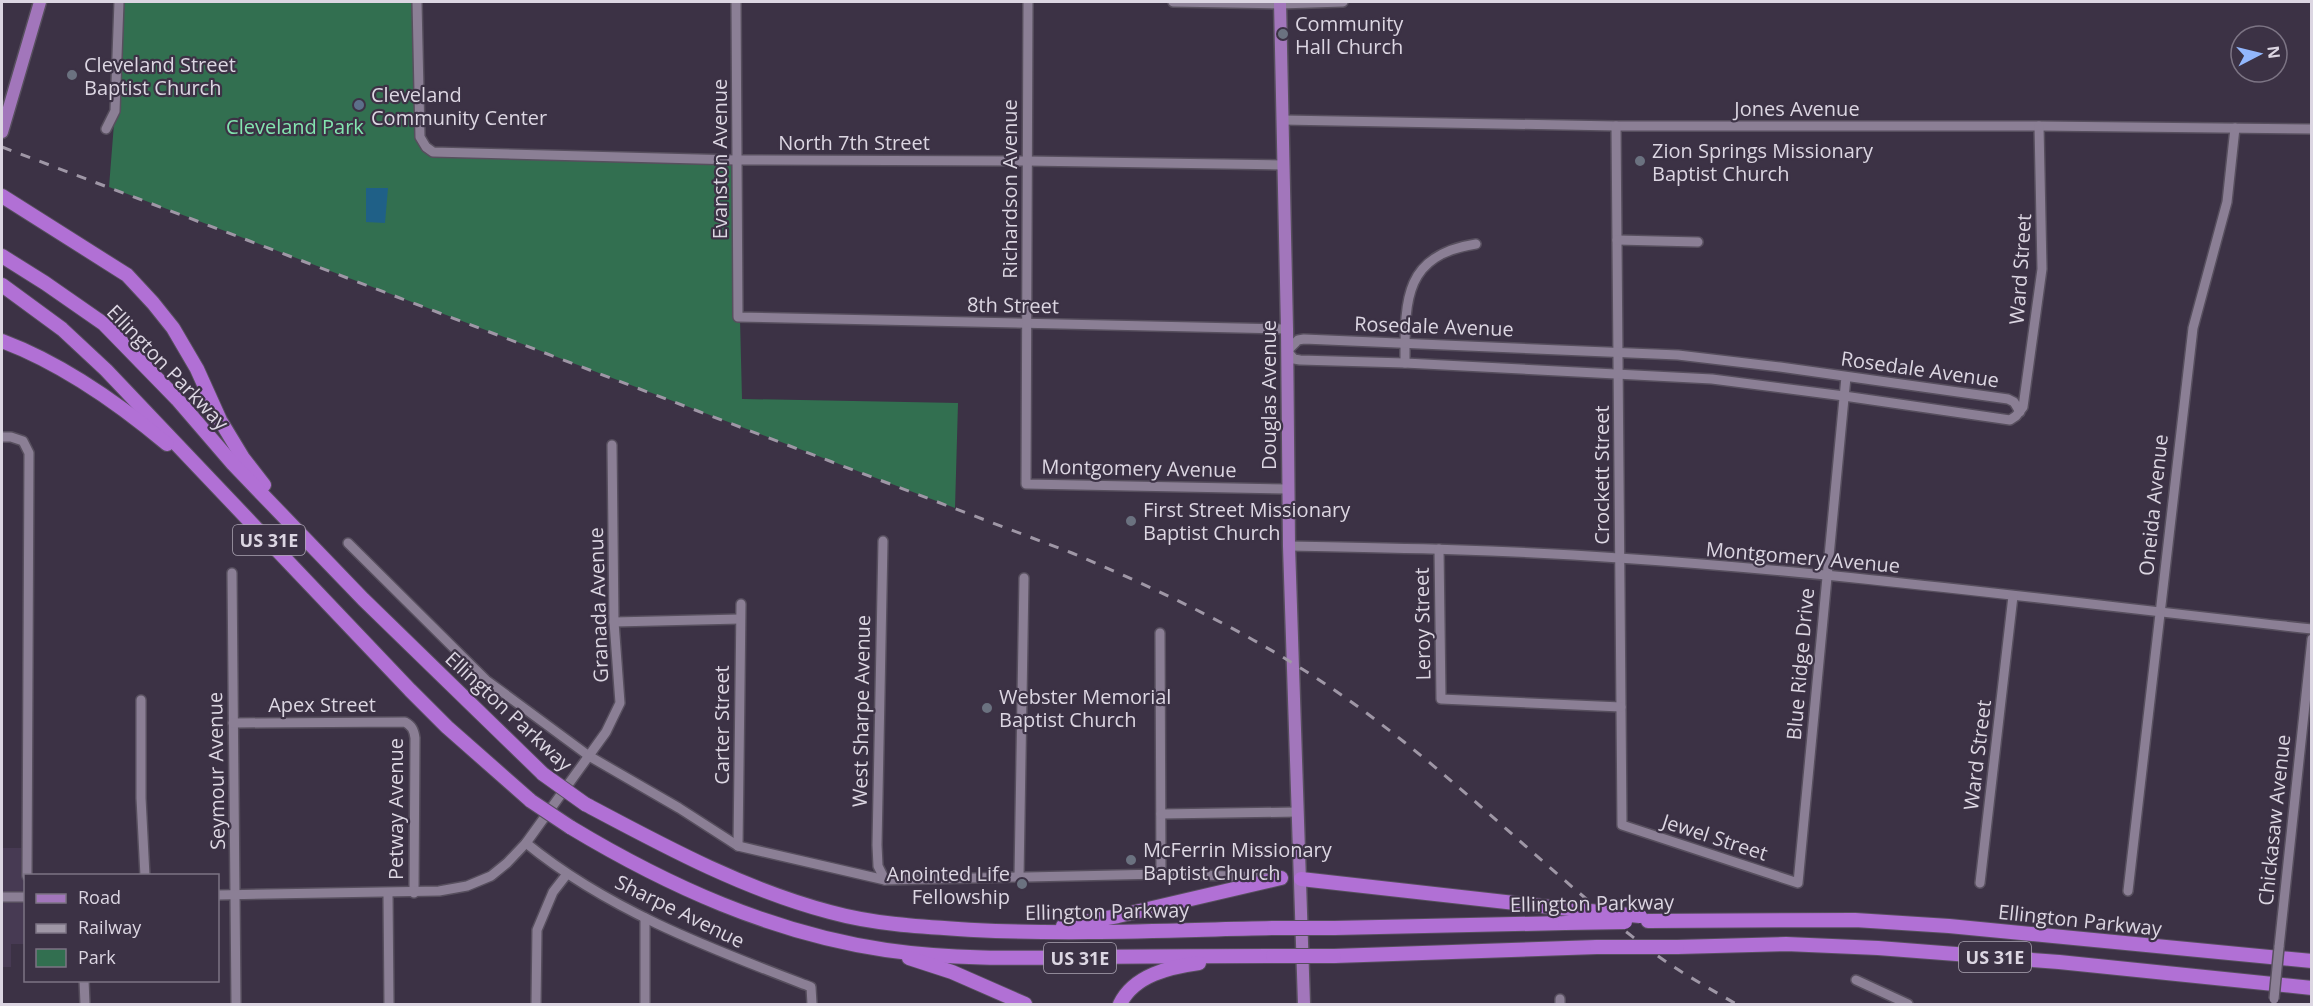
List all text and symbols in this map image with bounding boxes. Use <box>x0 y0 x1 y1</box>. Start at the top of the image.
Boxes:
place label: Community Hall Church <box>1295 10 1404 60</box>
north arrow <box>2229 24 2289 84</box>
marker: Community Hall Church <box>1276 27 1290 41</box>
text: N <box>2262 44 2286 60</box>
place label: Cleveland Street Baptist Church <box>84 51 236 101</box>
marker: Cleveland Street Baptist Church <box>65 68 79 82</box>
street label: Evanston Avenue <box>706 79 733 239</box>
place label: Cleveland Community Center <box>371 81 547 131</box>
street label: Jones Avenue <box>1732 95 1860 122</box>
marker: Cleveland Community Center <box>352 98 366 112</box>
street label: Richardson Avenue <box>996 99 1023 279</box>
park label: Cleveland Park <box>226 113 364 140</box>
street label: North 7th Street <box>778 129 930 156</box>
place label: Zion Springs Missionary Baptist Church <box>1652 137 1874 187</box>
marker: Zion Springs Missionary Baptist Church <box>1633 154 1647 168</box>
street label: Ward Street <box>2003 213 2037 325</box>
street label: 8th Street <box>967 291 1059 319</box>
street label: Ellington Parkway <box>101 298 236 436</box>
street label: Rosedale Avenue <box>1354 310 1514 342</box>
street label: Douglas Avenue <box>1255 320 1282 470</box>
street label: Rosedale Avenue <box>1839 345 2001 393</box>
street label: Crockett Street <box>1588 405 1615 545</box>
street label: Oneida Avenue <box>2132 433 2174 577</box>
street label: Montgomery Avenue <box>1041 453 1237 483</box>
place label: First Street Missionary Baptist Church <box>1143 496 1351 546</box>
marker: First Street Missionary Baptist Church <box>1124 514 1138 528</box>
road number: US 31E <box>233 525 305 555</box>
street label: Granada Avenue <box>582 527 614 683</box>
street label: Montgomery Avenue <box>1705 535 1901 579</box>
street label: Leroy Street <box>1408 567 1436 681</box>
street label: Blue Ridge Drive <box>1780 587 1820 741</box>
street label: West Sharpe Avenue <box>846 615 876 807</box>
street label: Ellington Parkway <box>440 645 579 778</box>
street label: Carter Street <box>708 665 735 785</box>
place label: Webster Memorial Baptist Church <box>999 683 1171 733</box>
street label: Apex Street <box>268 691 376 718</box>
street label: Seymour Avenue <box>201 692 231 850</box>
street label: Ward Street <box>1957 698 1997 812</box>
marker: Webster Memorial Baptist Church <box>980 701 994 715</box>
street label: Chickasaw Avenue <box>2252 733 2296 907</box>
street label: Petway Avenue <box>382 738 409 880</box>
street label: Jewel Street <box>1657 807 1771 867</box>
place label: McFerrin Missionary Baptist Church <box>1143 836 1333 886</box>
marker: McFerrin Missionary Baptist Church <box>1124 853 1138 867</box>
place label: Anointed Life Fellowship <box>887 860 1010 910</box>
street label: Sharpe Avenue <box>611 868 749 954</box>
legend <box>24 874 219 982</box>
marker: Anointed Life Fellowship <box>1015 877 1029 891</box>
text: Road <box>78 885 121 909</box>
street label: Ellington Parkway <box>1510 888 1675 918</box>
street label: Ellington Parkway <box>1025 896 1190 926</box>
street label: Ellington Parkway <box>1997 898 2164 942</box>
text: Railway <box>78 915 142 939</box>
road number: US 31E <box>1959 942 2031 972</box>
road number: US 31E <box>1044 943 1116 973</box>
text: Park <box>78 945 116 969</box>

